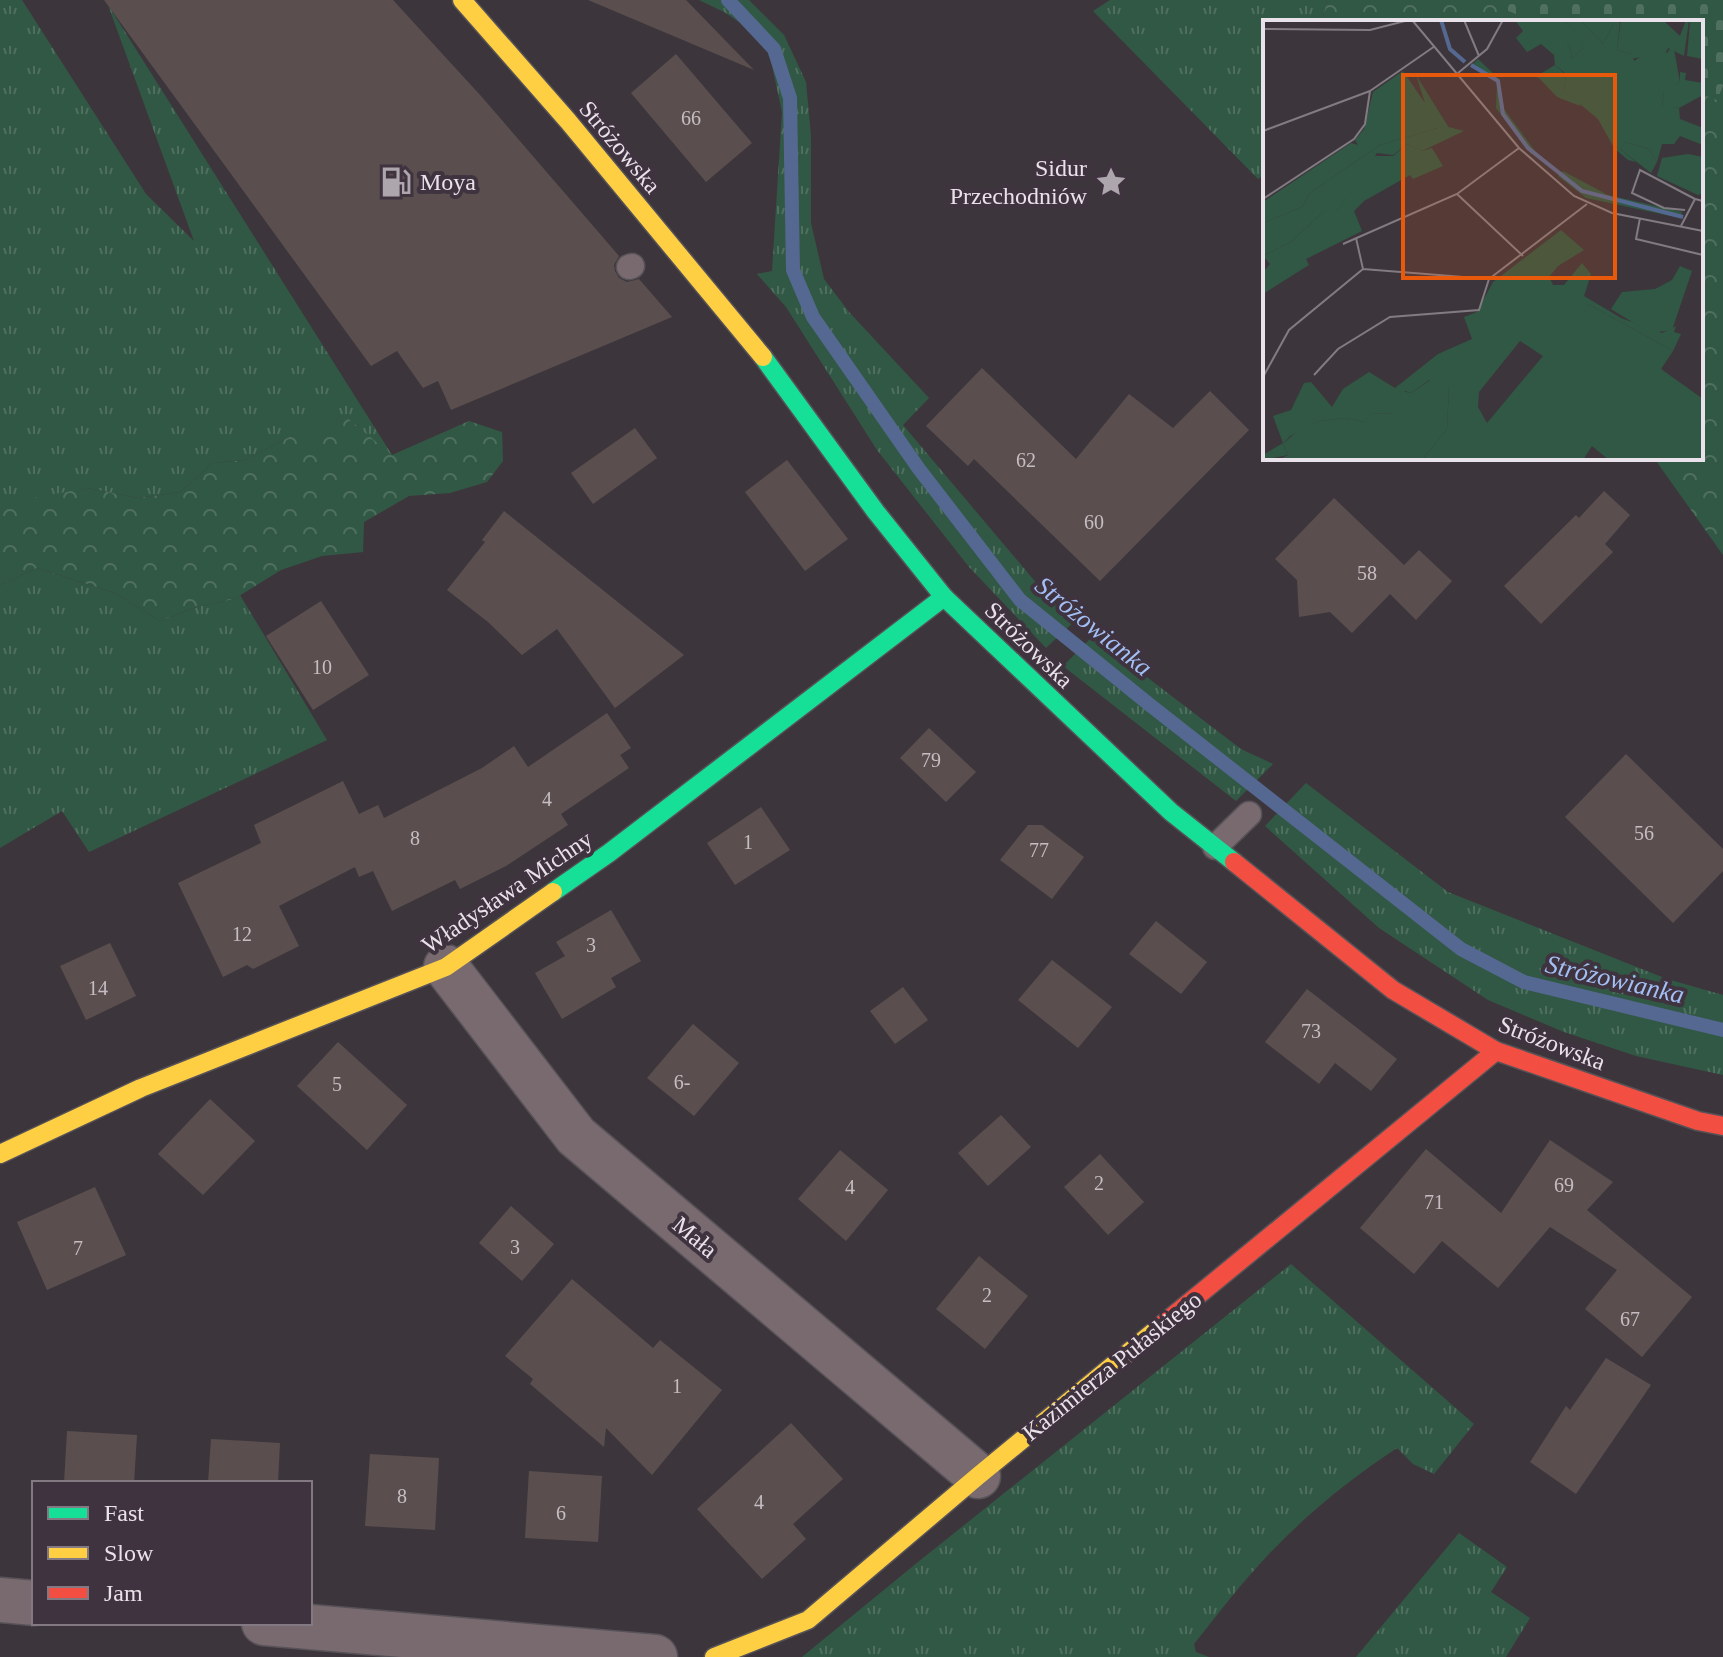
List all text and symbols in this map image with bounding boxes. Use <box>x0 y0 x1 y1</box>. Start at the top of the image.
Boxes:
inset map <box>1263 20 1703 460</box>
street label: Stróżowska <box>574 96 666 199</box>
house number: 66 <box>681 107 701 129</box>
place label: Sidur Przechodniów <box>950 155 1088 209</box>
fuel station icon: Moya <box>379 165 413 199</box>
place icon: Sidur Przechodniów <box>1094 165 1128 199</box>
place label: Moya <box>420 169 476 195</box>
house number: 62 <box>1016 449 1036 471</box>
house number: 60 <box>1084 511 1104 533</box>
house number: 58 <box>1357 562 1377 584</box>
water label: Stróżowianka <box>1030 571 1158 682</box>
street label: Stróżowska <box>980 597 1079 693</box>
house number: 10 <box>312 656 332 678</box>
house number: 79 <box>921 749 941 771</box>
house number: 4 <box>542 788 552 810</box>
house number: 56 <box>1634 822 1654 844</box>
street label: Władysława Michny <box>417 826 597 958</box>
house number: 8 <box>410 827 420 849</box>
house number: 1 <box>743 831 753 853</box>
house number: 77 <box>1029 839 1049 861</box>
house number: 12 <box>232 923 252 945</box>
house number: 3 <box>586 934 596 956</box>
water label: Stróżowianka <box>1543 949 1687 1010</box>
house number: 14 <box>88 977 108 999</box>
street label: Stróżowska <box>1495 1011 1609 1075</box>
house number: 73 <box>1301 1020 1321 1042</box>
house number: 6- <box>674 1071 690 1093</box>
house number: 5 <box>332 1073 342 1095</box>
house number: 2 <box>1094 1172 1104 1194</box>
house number: 69 <box>1554 1174 1574 1196</box>
house number: 4 <box>845 1176 855 1198</box>
house number: 71 <box>1424 1191 1444 1213</box>
street label: Mała <box>668 1211 723 1263</box>
house number: 3 <box>510 1236 520 1258</box>
house number: 7 <box>73 1237 83 1259</box>
house number: 2 <box>982 1284 992 1306</box>
street label: Kazimierza Pułaskiego <box>1018 1286 1206 1446</box>
house number: 67 <box>1620 1308 1640 1330</box>
house number: 1 <box>672 1375 682 1397</box>
legend <box>32 1481 312 1625</box>
house number: 8 <box>397 1485 407 1507</box>
house number: 4 <box>754 1491 764 1513</box>
text: Fast <box>104 1500 144 1526</box>
house number: 6 <box>556 1502 566 1524</box>
text: Slow <box>104 1540 154 1566</box>
text: Jam <box>104 1580 143 1606</box>

